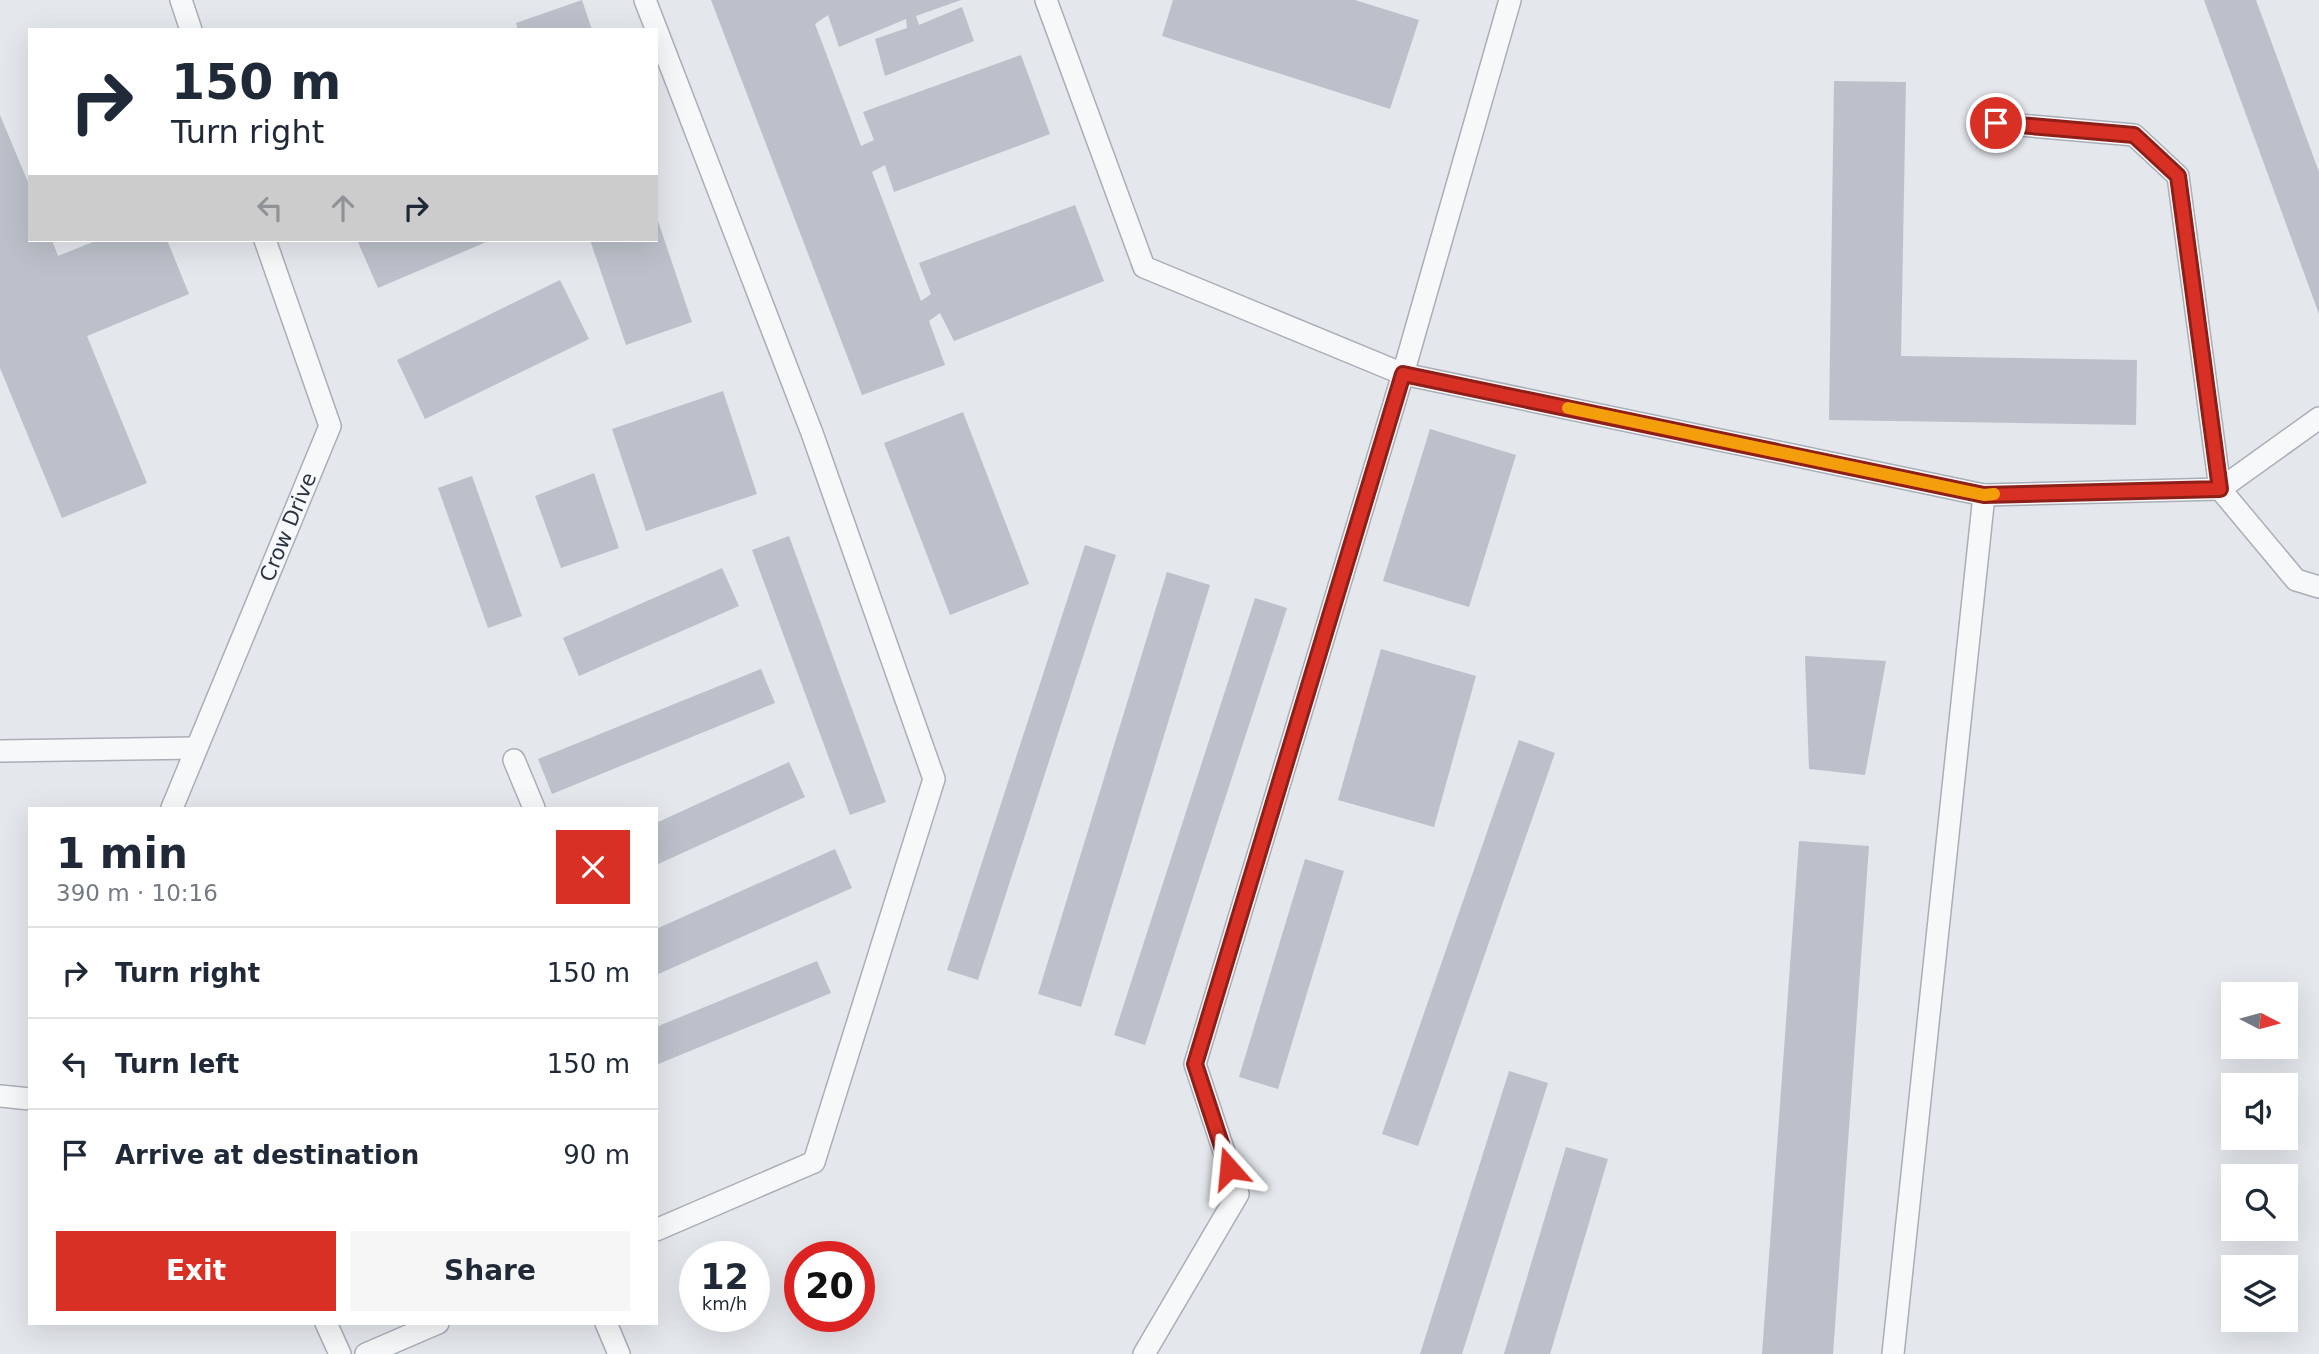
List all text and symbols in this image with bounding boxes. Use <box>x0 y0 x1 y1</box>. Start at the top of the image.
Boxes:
text: 150 m <box>171 54 341 111</box>
icon: right <box>56 56 147 147</box>
pin <box>1966 93 2026 153</box>
icon: arrive <box>1977 104 2015 142</box>
text: Turn right <box>171 113 324 151</box>
icon: left <box>251 189 289 227</box>
icon: ahead <box>324 189 362 227</box>
icon: right <box>397 189 435 227</box>
street label: Crow Drive <box>255 469 321 585</box>
text: 1 min <box>56 829 188 878</box>
button: close <box>556 830 630 904</box>
text: 390 m · 10:16 <box>56 880 218 906</box>
icon: right <box>56 954 94 992</box>
text: Turn right <box>115 958 260 988</box>
text: 150 m <box>547 958 630 988</box>
north arrow <box>2221 982 2298 1059</box>
map controls <box>2221 982 2298 1332</box>
icon: left <box>56 1045 94 1083</box>
text: Turn left <box>115 1049 239 1079</box>
text: 150 m <box>547 1049 630 1079</box>
button: sound <box>2221 1073 2298 1150</box>
position arrow <box>1192 1131 1266 1205</box>
icon: arrive <box>56 1136 94 1174</box>
text: Arrive at destination <box>115 1140 419 1170</box>
text: 90 m <box>563 1140 630 1170</box>
button: search <box>2221 1164 2298 1241</box>
button: Exit <box>56 1231 336 1311</box>
button: Share <box>350 1231 630 1311</box>
speed limit sign: 20 <box>784 1241 875 1332</box>
button: layers <box>2221 1255 2298 1332</box>
text: 12 <box>700 1257 749 1297</box>
text: km/h <box>702 1293 747 1314</box>

